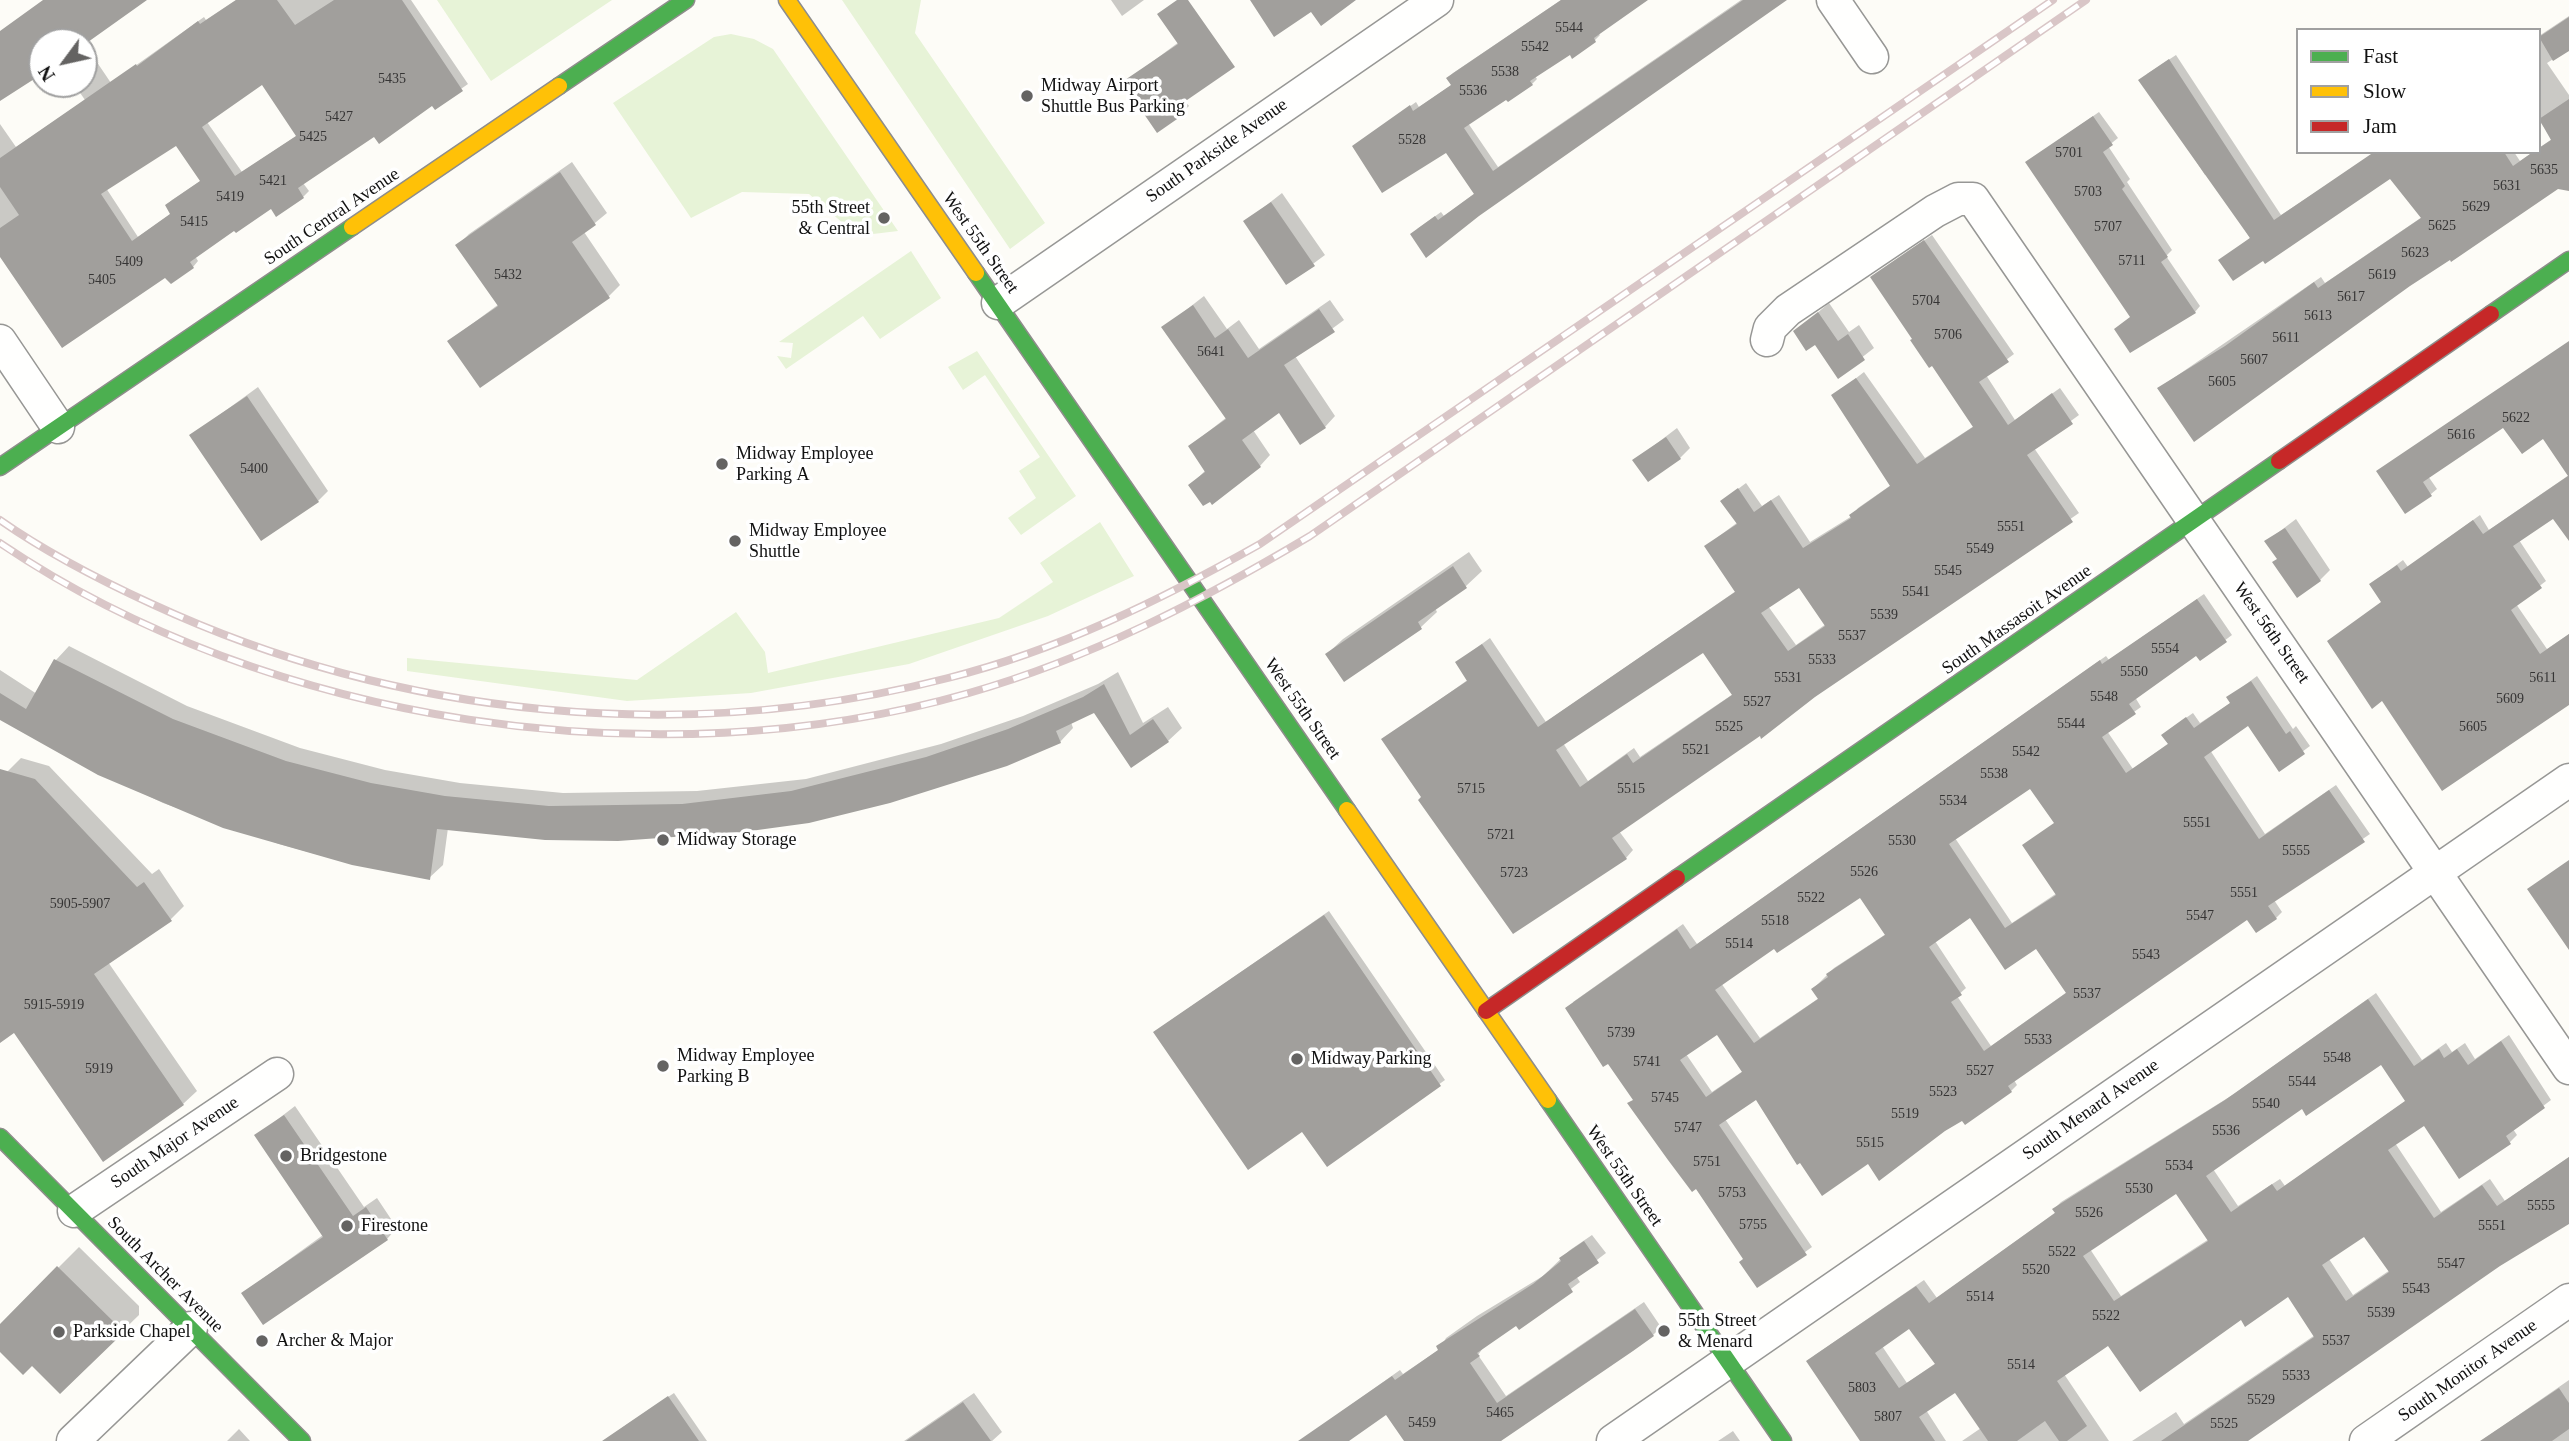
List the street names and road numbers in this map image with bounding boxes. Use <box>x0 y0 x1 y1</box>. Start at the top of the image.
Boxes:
street label: South Parkside Avenue <box>1142 94 1292 208</box>
street label: South Central Avenue <box>260 164 404 270</box>
street label: West 55th Street <box>937 188 1023 298</box>
street label: South Massasoit Avenue <box>1938 560 2096 680</box>
street label: West 56th Street <box>2228 578 2314 688</box>
street label: West 55th Street <box>1259 654 1345 764</box>
street label: South Menard Avenue <box>2019 1055 2163 1165</box>
street label: South Major Avenue <box>107 1092 243 1194</box>
street label: West 55th Street <box>1581 1121 1667 1231</box>
street label: South Archer Avenue <box>102 1212 228 1338</box>
street label: South Monitor Avenue <box>2394 1315 2542 1427</box>

